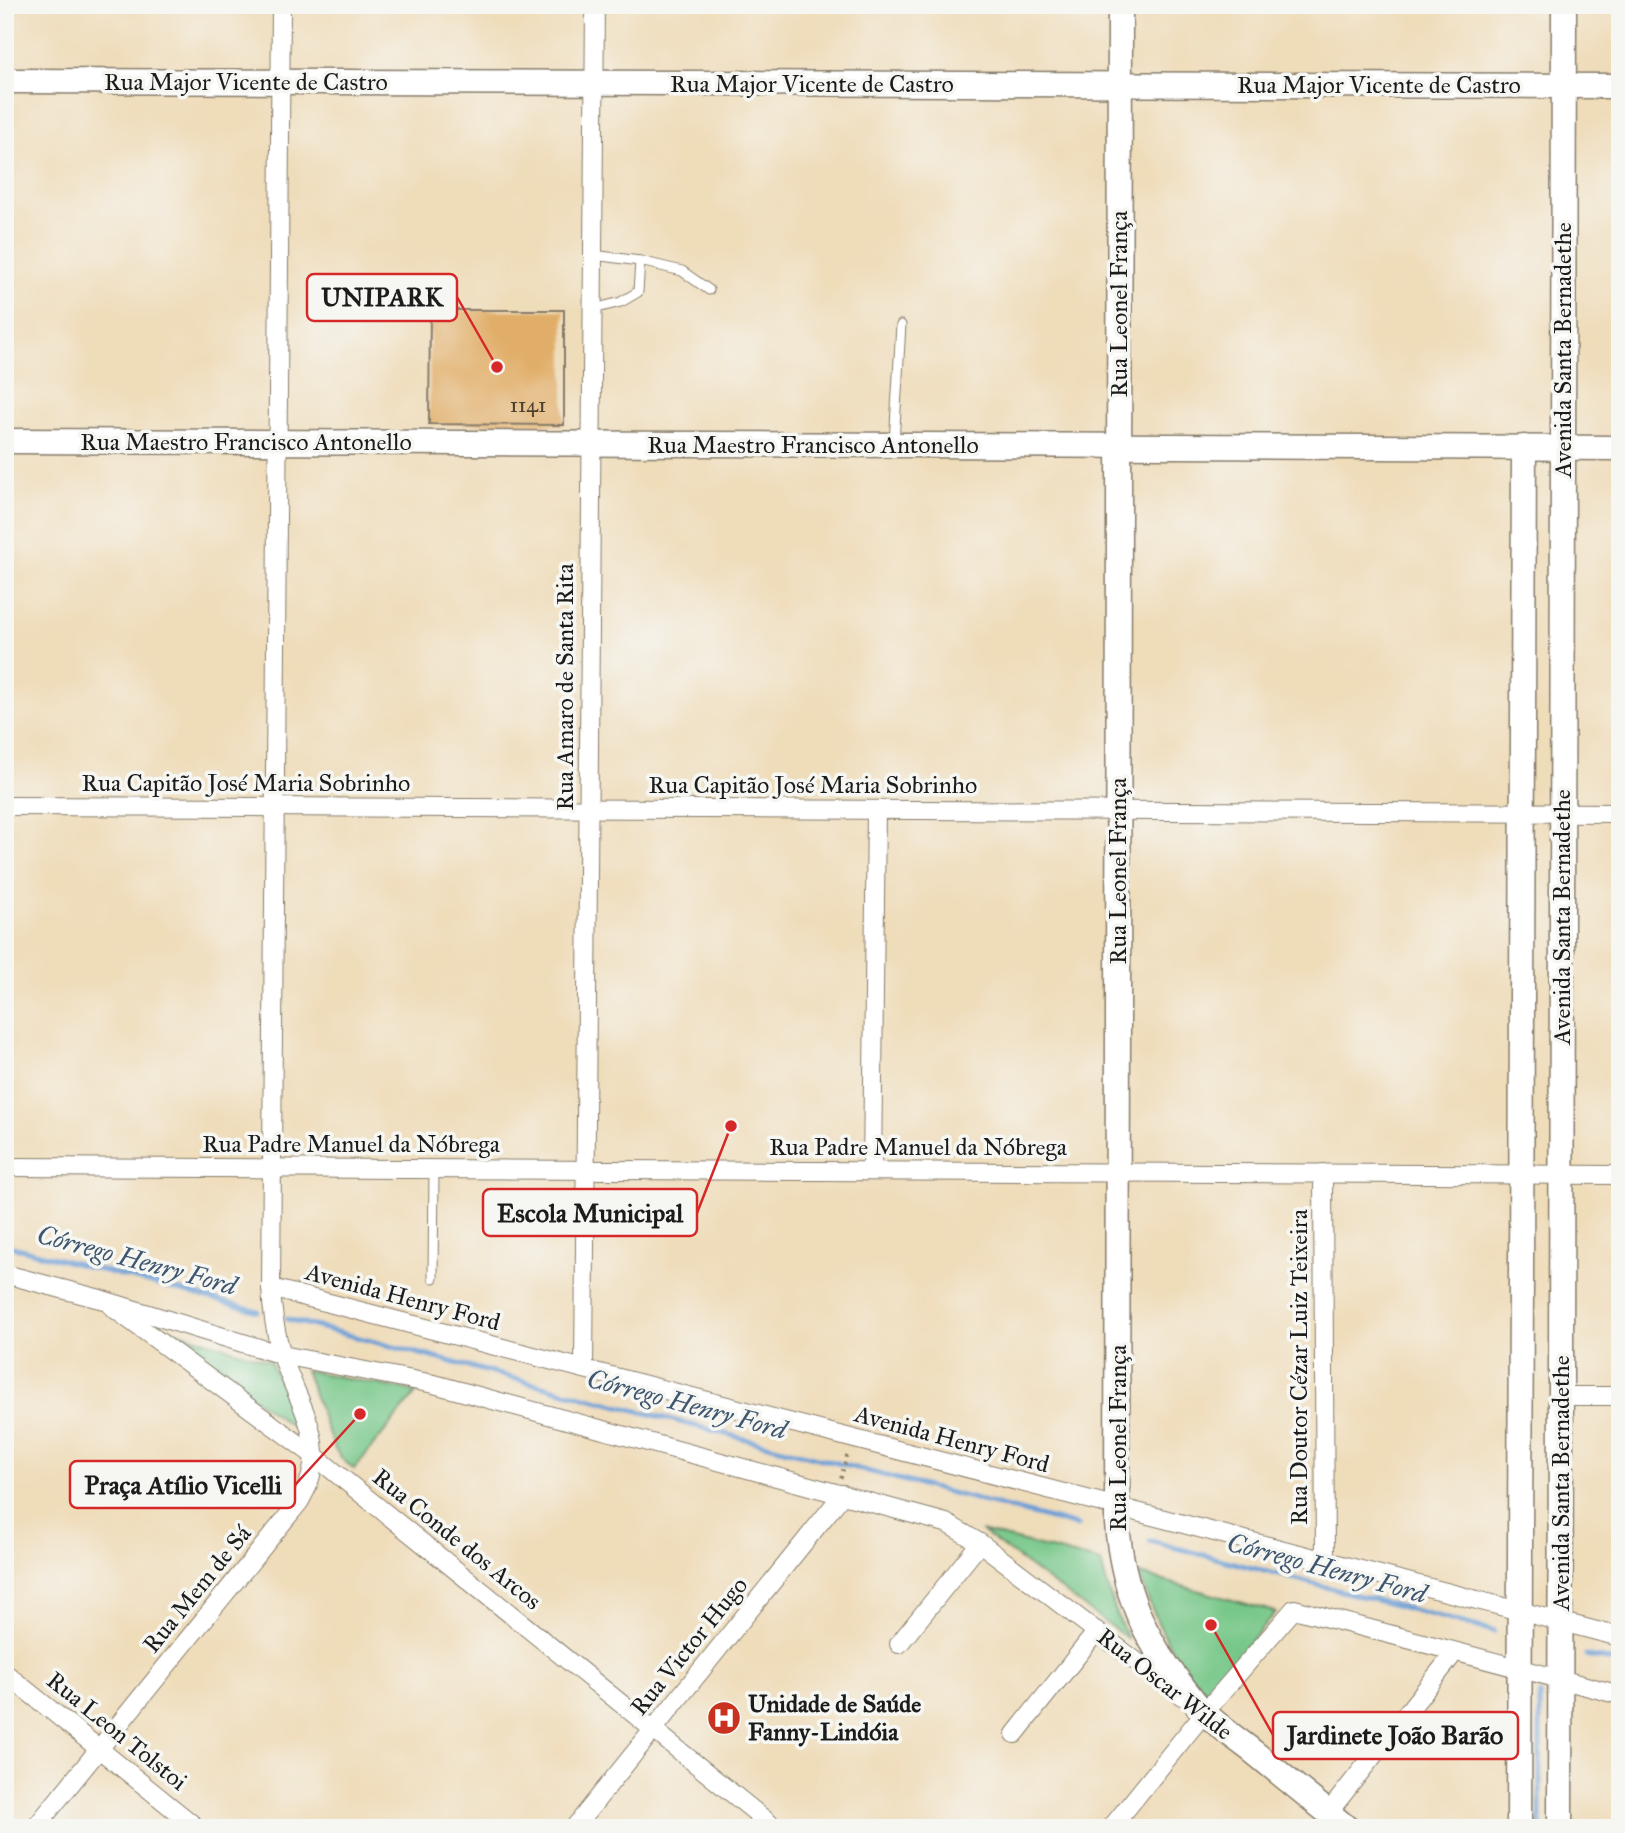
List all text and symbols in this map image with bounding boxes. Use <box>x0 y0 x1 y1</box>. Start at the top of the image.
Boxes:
street label: Rua Major Vicente de Castro <box>104 67 388 97</box>
street label: Rua Major Vicente de Castro <box>670 69 954 99</box>
street label: Rua Major Vicente de Castro <box>1237 70 1521 100</box>
street label: Rua Leonel França <box>1104 210 1134 397</box>
street label: Avenida Santa Bernadethe <box>1548 222 1578 479</box>
callout: UNIPARK <box>307 274 457 321</box>
text: UNIPARK <box>321 281 445 313</box>
house number: 1141 <box>510 392 546 418</box>
street label: Rua Maestro Francisco Antonello <box>80 427 412 457</box>
street label: Rua Maestro Francisco Antonello <box>647 430 979 460</box>
street label: Rua Amaro de Santa Rita <box>550 562 580 811</box>
street label: Rua Capitão José Maria Sobrinho <box>82 768 410 798</box>
street label: Rua Capitão José Maria Sobrinho <box>649 770 977 800</box>
street label: Rua Leonel França <box>1103 777 1133 964</box>
street label: Avenida Santa Bernadethe <box>1547 789 1577 1046</box>
street label: Rua Padre Manuel da Nóbrega <box>202 1129 501 1159</box>
street label: Rua Padre Manuel da Nóbrega <box>769 1132 1068 1162</box>
callout: Escola Municipal <box>483 1189 697 1236</box>
text: Escola Municipal <box>497 1197 684 1229</box>
street label: Rua Doutor Cézar Luiz Teixeira <box>1284 1208 1314 1525</box>
water label: Córrego Henry Ford <box>34 1218 242 1302</box>
street label: Avenida Henry Ford <box>301 1256 504 1337</box>
street label: Rua Leonel França <box>1103 1344 1133 1531</box>
street label: Avenida Santa Bernadethe <box>1546 1355 1576 1612</box>
water label: Córrego Henry Ford <box>584 1362 792 1446</box>
street label: Avenida Henry Ford <box>850 1398 1053 1479</box>
callout: Praça Atílio Vicelli <box>70 1461 295 1508</box>
street label: Rua Conde dos Arcos <box>367 1462 547 1616</box>
text: Praça Atílio Vicelli <box>84 1469 283 1501</box>
street label: Rua Mem de Sá <box>136 1518 258 1659</box>
water label: Córrego Henry Ford <box>1224 1526 1432 1610</box>
street label: Rua Victor Hugo <box>624 1571 754 1721</box>
street label: Rua Oscar Wilde <box>1091 1622 1239 1746</box>
street label: Rua Leon Tolstoi <box>41 1665 194 1797</box>
place label: Unidade de Saúde Fanny-Lindóia <box>748 1689 921 1747</box>
hospital icon: Unidade de Saúde Fanny-Lindóia <box>705 1699 743 1737</box>
callout: Jardinete João Barão <box>1273 1712 1518 1759</box>
text: Jardinete João Barão <box>1284 1719 1503 1752</box>

